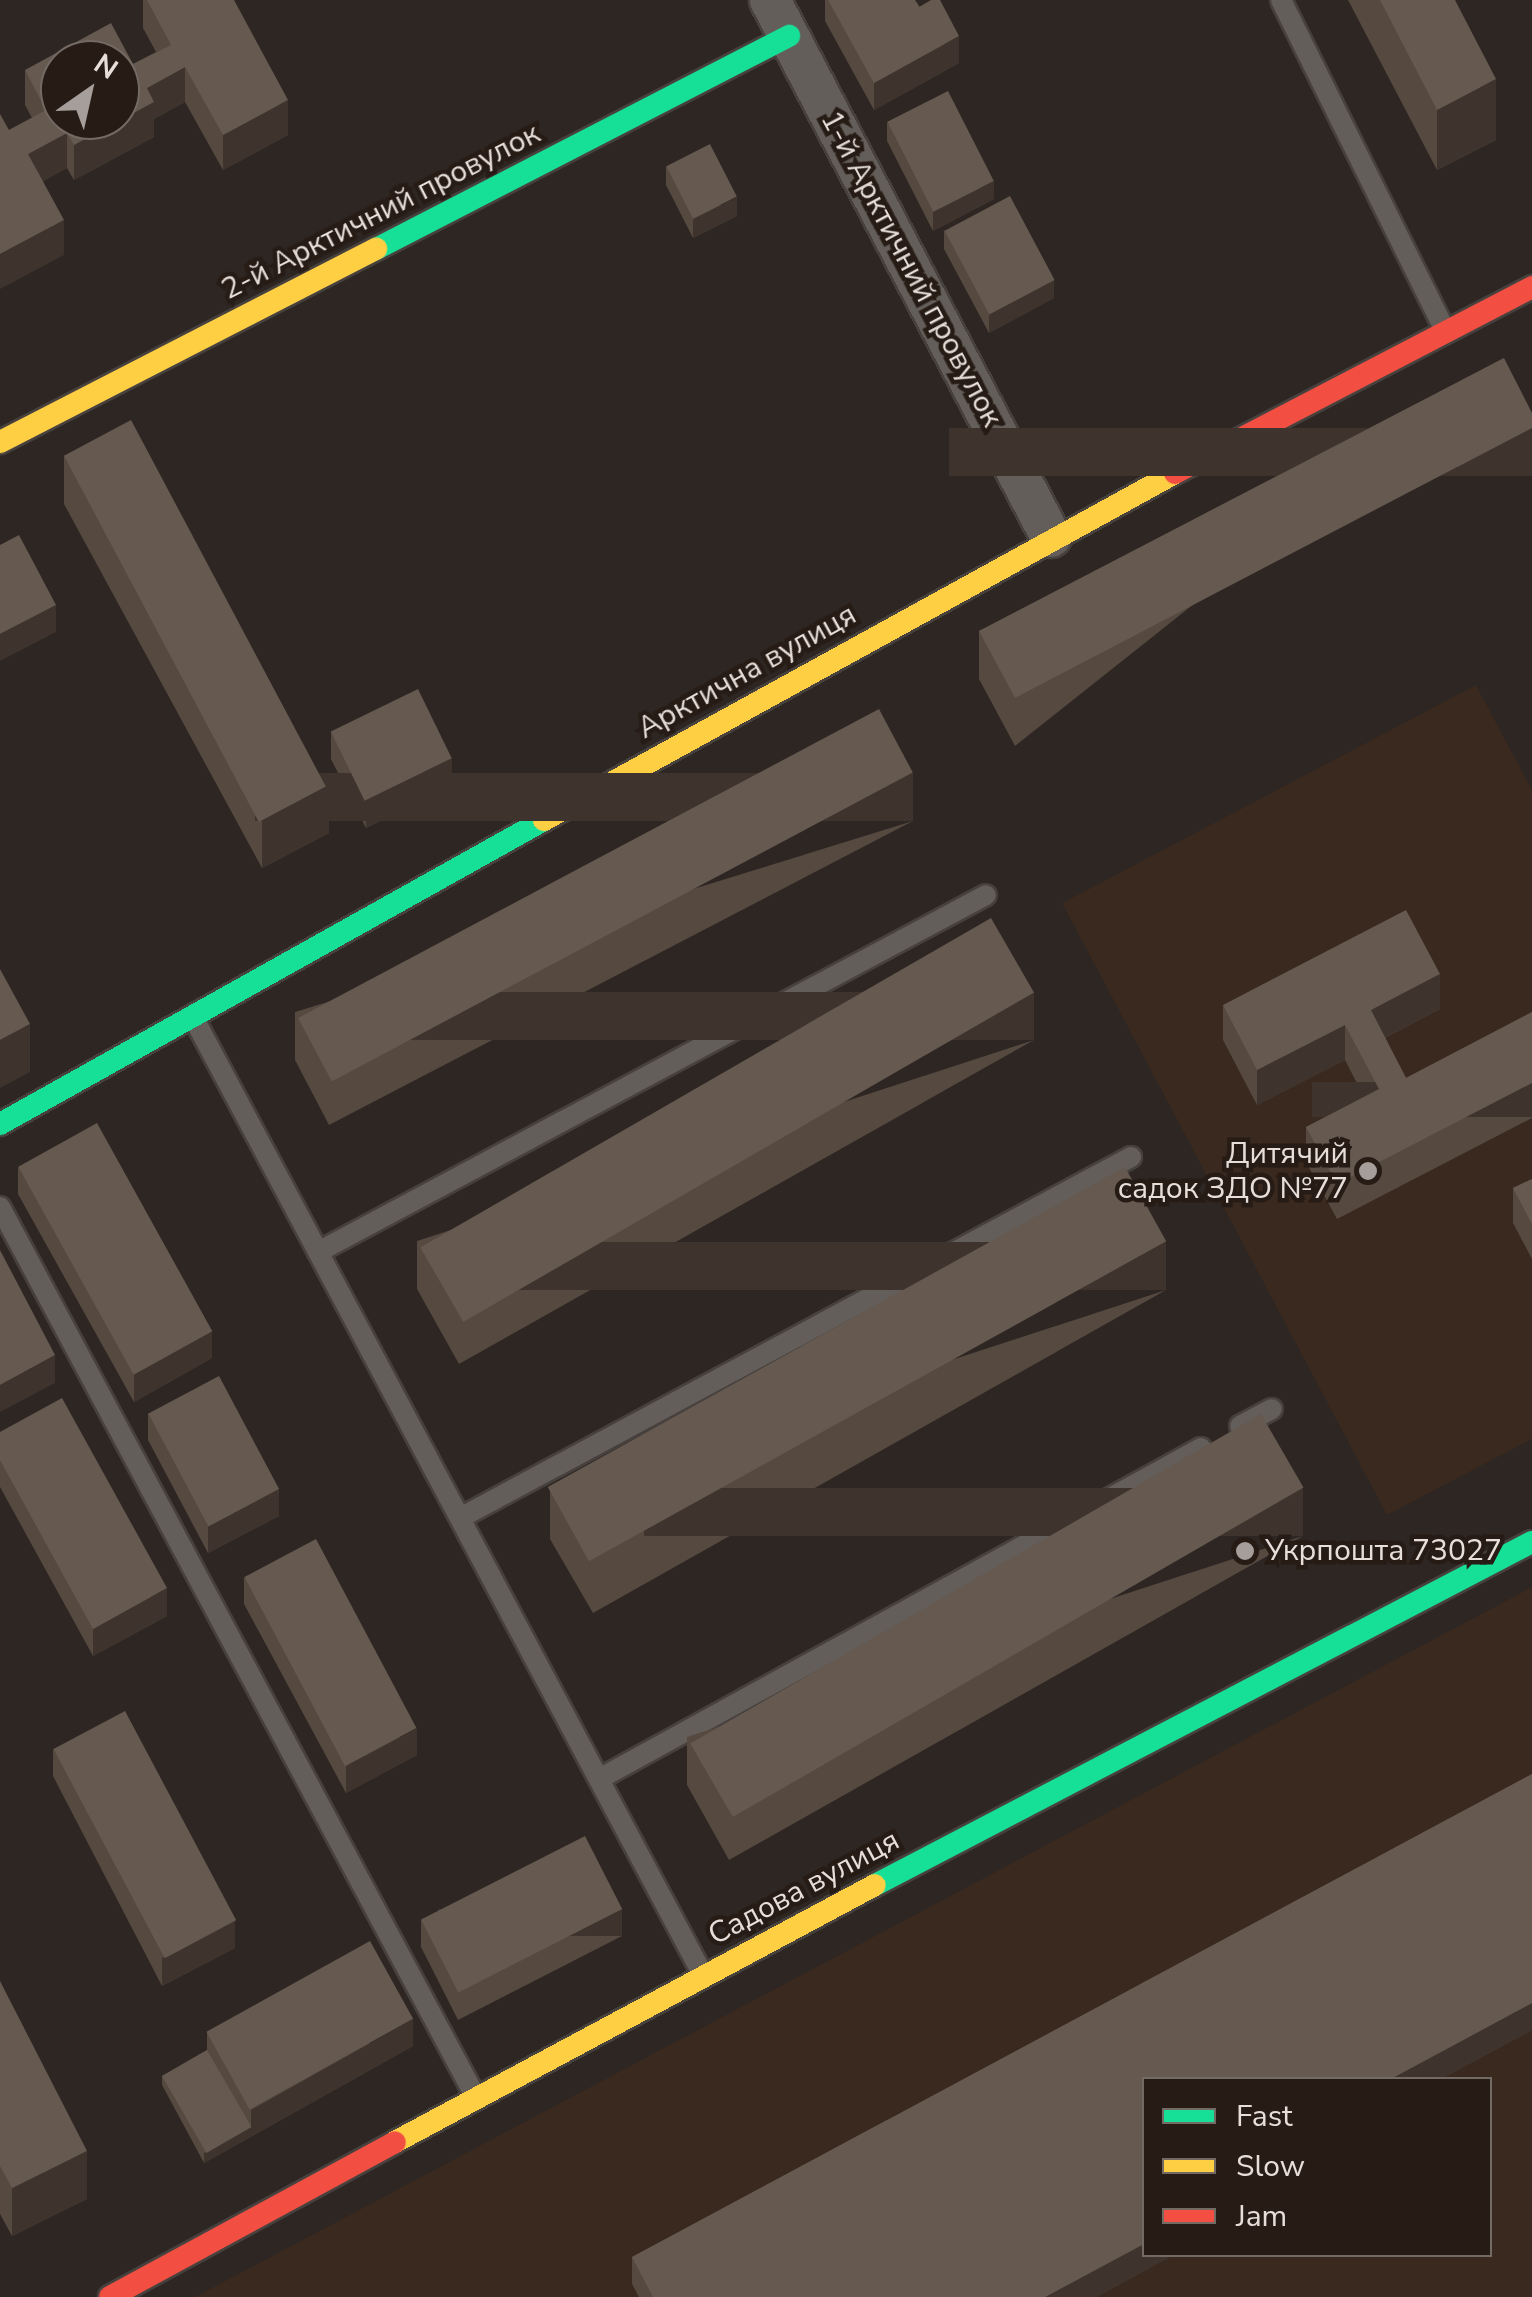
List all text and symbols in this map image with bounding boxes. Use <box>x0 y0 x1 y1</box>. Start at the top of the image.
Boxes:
north arrow <box>40 40 140 140</box>
text: N <box>86 45 125 88</box>
street label: 1-й Арктичний провулок <box>812 105 1010 433</box>
street label: 2-й Арктичний провулок <box>216 116 546 308</box>
street label: Арктична вулиця <box>631 597 863 747</box>
place label: Дитячий садок ЗДО №77 <box>1118 1136 1348 1206</box>
marker: Дитячий садок ЗДО №77 <box>1357 1160 1379 1182</box>
place label: Укрпошта 73027 <box>1265 1533 1502 1569</box>
marker: Укрпошта 73027 <box>1234 1540 1256 1562</box>
street label: Садова вулиця <box>702 1823 906 1953</box>
legend <box>1142 2077 1492 2257</box>
text: Fast <box>1236 2096 1293 2137</box>
text: Slow <box>1236 2146 1305 2187</box>
text: Jam <box>1236 2196 1287 2237</box>

